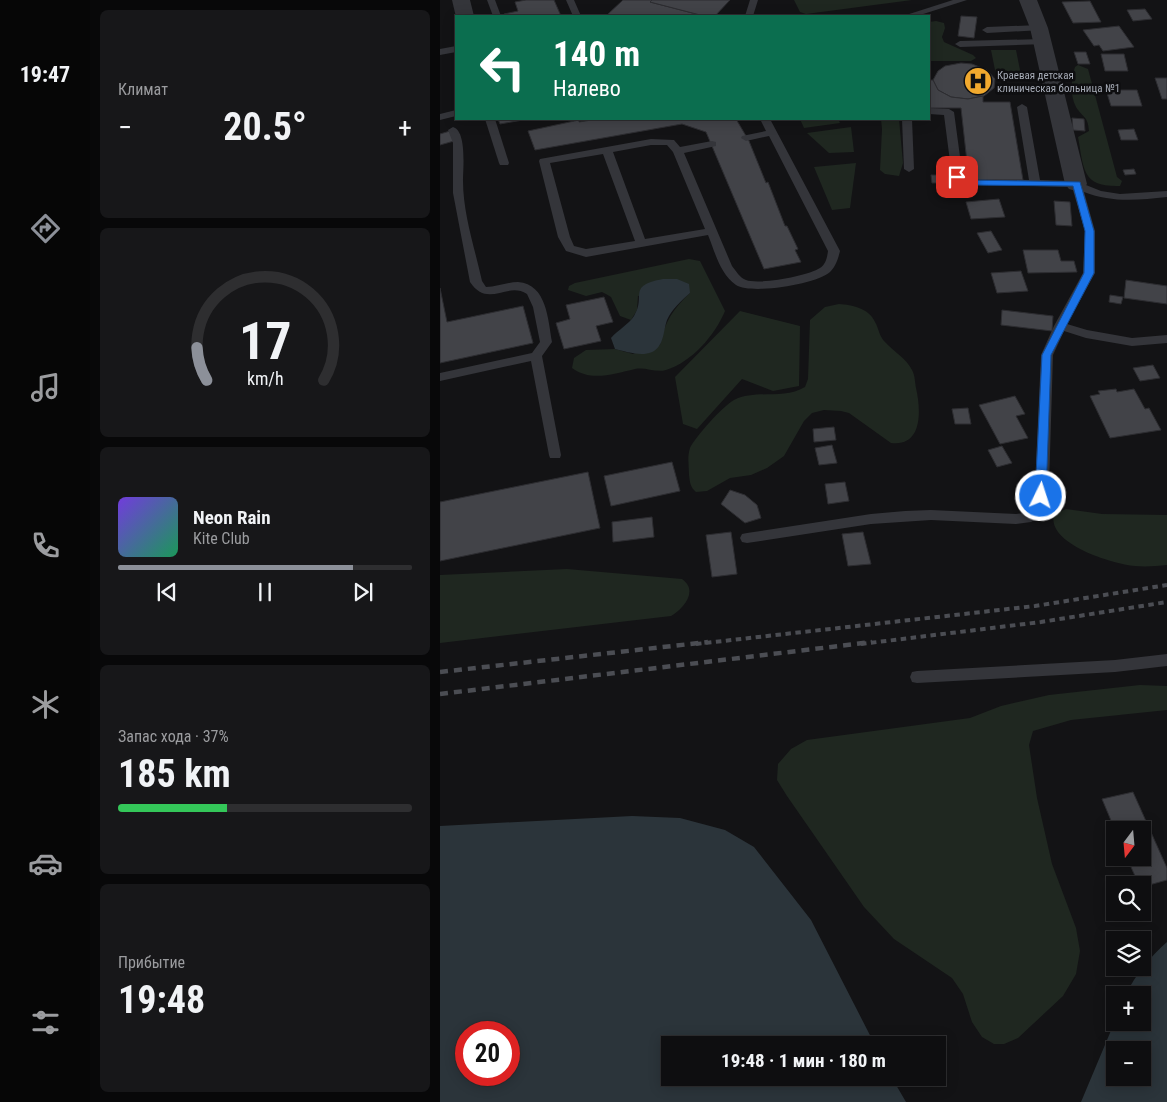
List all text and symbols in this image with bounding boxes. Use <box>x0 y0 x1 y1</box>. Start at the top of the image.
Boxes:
text: 140 m <box>553 34 640 75</box>
icon: left <box>470 35 535 100</box>
text: 19:47 <box>20 62 70 87</box>
hospital icon: Краевая детская клиническая больница №1 <box>963 66 993 96</box>
place label: Краевая детская клиническая больница №1 <box>997 69 1120 95</box>
text: Налево <box>553 76 621 101</box>
text: Климат <box>118 80 168 99</box>
text: 20.5° <box>223 105 307 149</box>
text: − <box>118 111 132 144</box>
text: + <box>398 111 412 144</box>
pin <box>936 156 978 198</box>
icon: arrive <box>943 163 971 191</box>
icon: directions <box>28 211 63 246</box>
text: 17 <box>239 311 291 372</box>
text: km/h <box>247 368 283 389</box>
icon: music <box>28 370 63 405</box>
position arrow <box>1014 469 1066 521</box>
text: Neon Rain <box>193 506 271 529</box>
icon: phone <box>28 528 63 563</box>
text: Kite Club <box>193 529 250 548</box>
icon: previous <box>153 578 181 606</box>
icon: pause <box>251 578 279 606</box>
icon: next <box>349 578 377 606</box>
icon: climate <box>28 687 63 722</box>
text: Запас хода · 37% <box>118 727 229 746</box>
text: 185 km <box>118 752 231 796</box>
north arrow <box>1106 821 1151 866</box>
map controls <box>1106 821 1151 1086</box>
icon: car <box>28 846 63 881</box>
button: search <box>1106 876 1151 921</box>
button: layers <box>1106 931 1151 976</box>
text: Прибытие <box>118 953 185 972</box>
text: 19:48 <box>118 978 205 1022</box>
button: + <box>1106 986 1151 1031</box>
icon: filters <box>28 1005 63 1040</box>
speed limit sign: 20 <box>455 1021 520 1086</box>
button: − <box>1106 1041 1151 1086</box>
text: 19:48 · 1 мин · 180 m <box>721 1049 886 1072</box>

